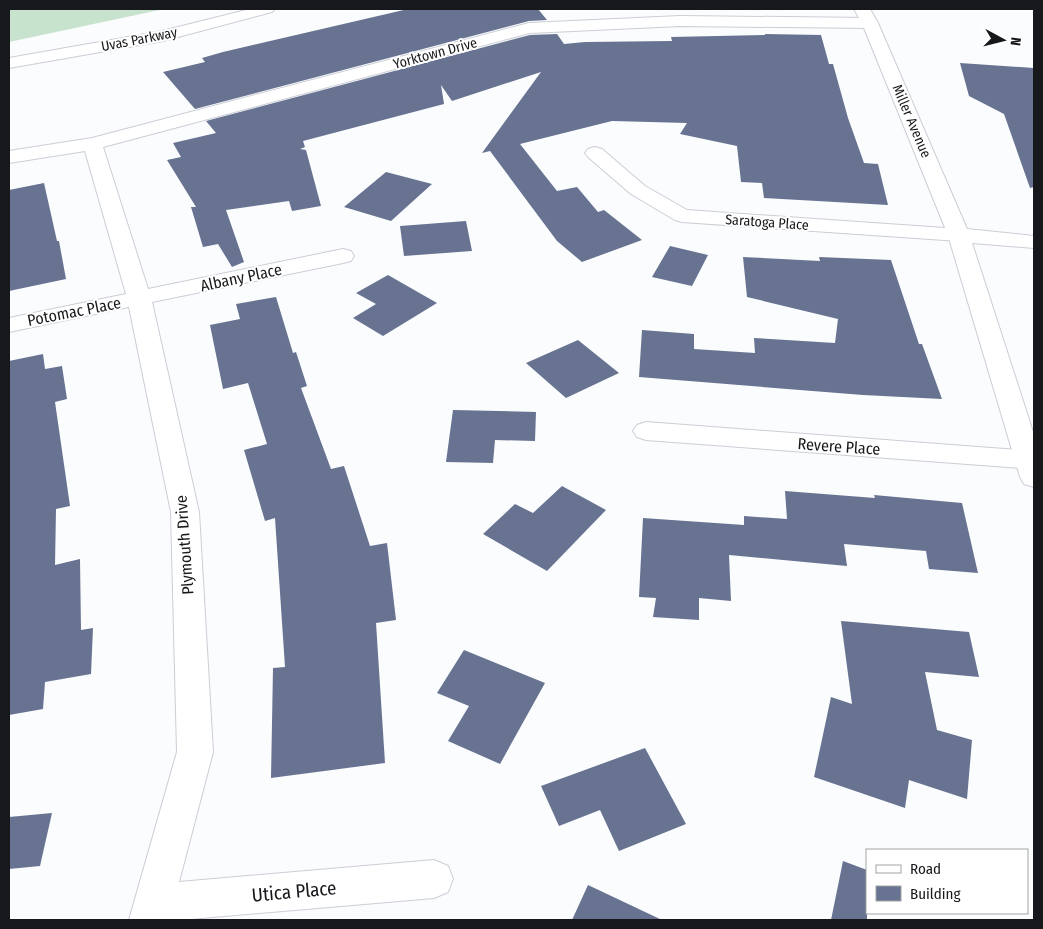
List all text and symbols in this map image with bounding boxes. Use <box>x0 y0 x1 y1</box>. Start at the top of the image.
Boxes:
north arrow <box>978 15 1028 65</box>
street label: Uvas Parkway <box>100 24 179 55</box>
street label: Yorktown Drive <box>391 34 479 73</box>
text: N <box>1006 36 1024 47</box>
street label: Miller Avenue <box>888 82 935 160</box>
street label: Saratoga Place <box>725 211 809 234</box>
street label: Albany Place <box>199 260 284 295</box>
street label: Potomac Place <box>26 293 123 330</box>
street label: Revere Place <box>797 434 881 459</box>
street label: Plymouth Drive <box>172 494 197 595</box>
legend <box>866 849 1028 914</box>
text: Road <box>910 860 941 878</box>
street label: Utica Place <box>251 876 337 907</box>
text: Building <box>910 885 961 903</box>

